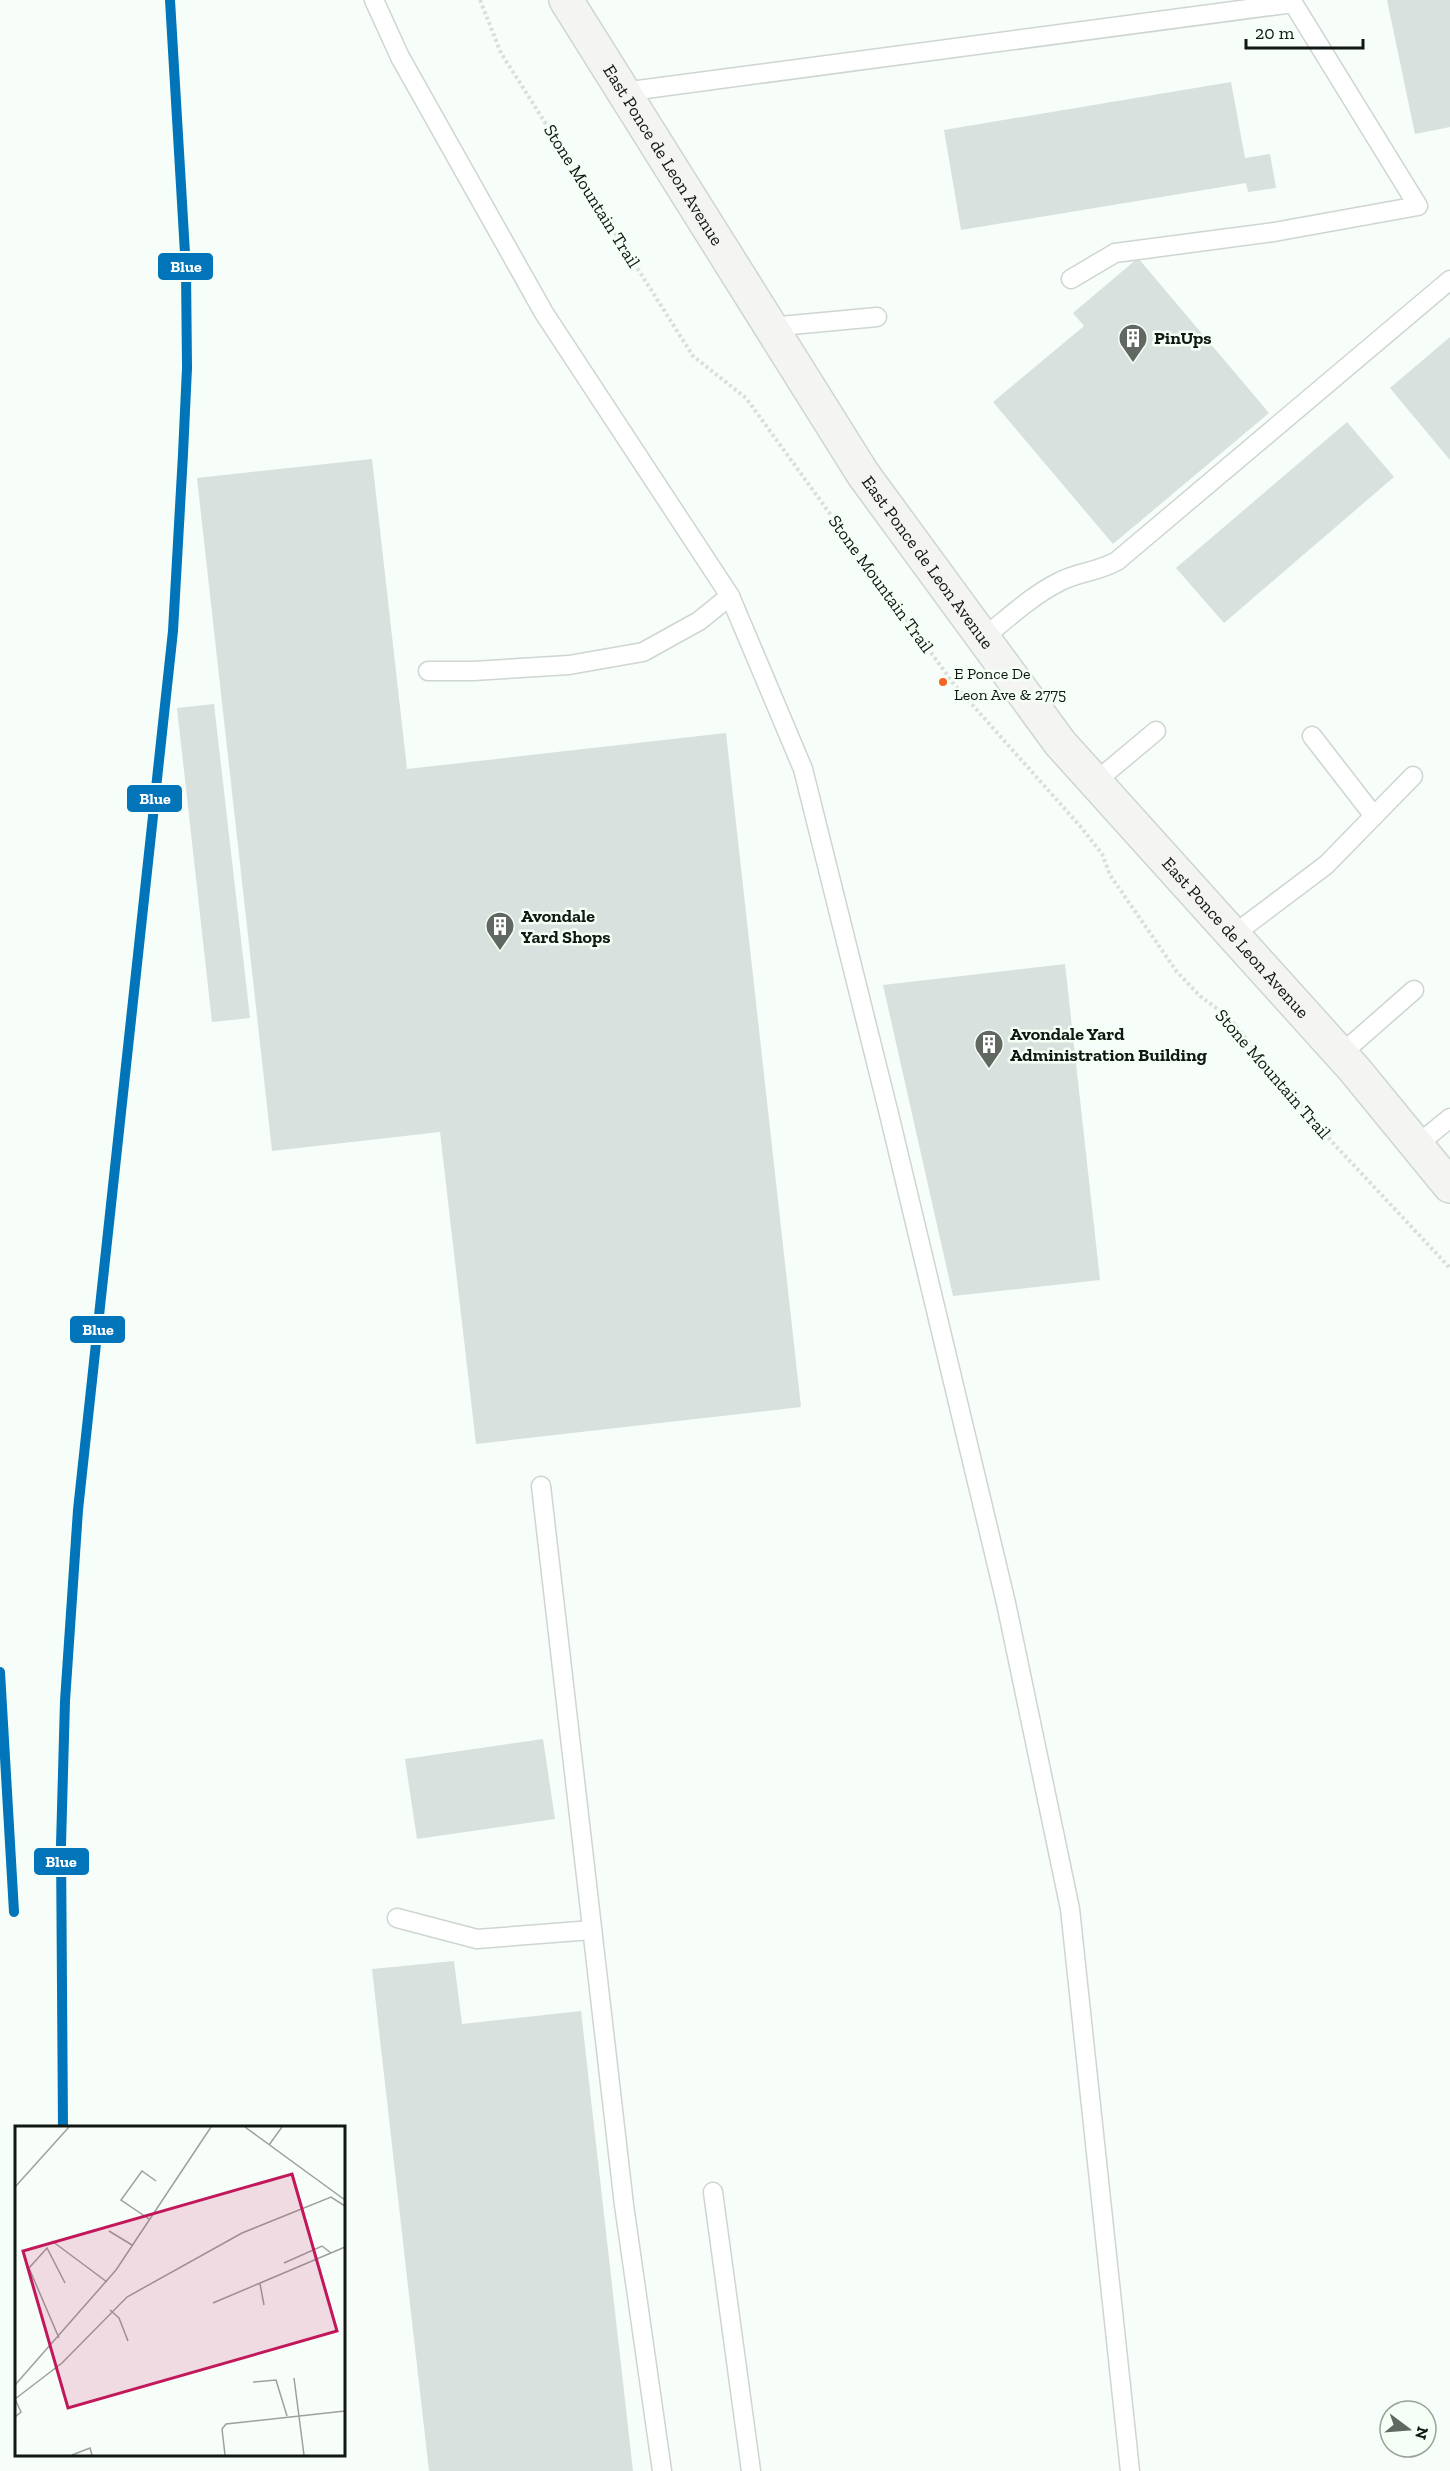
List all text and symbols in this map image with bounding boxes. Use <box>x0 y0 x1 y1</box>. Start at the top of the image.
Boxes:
scale bar <box>1246 12 1363 50</box>
text: 20 m <box>1255 22 1295 44</box>
street label: East Ponce de Leon Avenue <box>598 61 728 250</box>
street label: Stone Mountain Trail <box>539 120 645 272</box>
line badge: Blue <box>157 252 214 281</box>
text: Blue <box>170 257 202 276</box>
building icon: PinUps <box>1117 322 1149 364</box>
place label: PinUps <box>1154 327 1212 349</box>
street label: East Ponce de Leon Avenue <box>857 472 998 653</box>
street label: Stone Mountain Trail <box>824 511 938 657</box>
place label: E Ponce De Leon Ave & 2775 <box>954 664 1066 704</box>
marker: E Ponce De Leon Ave & 2775 <box>937 676 949 688</box>
line badge: Blue <box>126 784 183 813</box>
text: Blue <box>139 789 171 808</box>
street label: East Ponce de Leon Avenue <box>1157 853 1314 1023</box>
place label: Avondale Yard Shops <box>521 905 611 948</box>
building icon: Avondale Yard Shops <box>484 910 516 952</box>
street label: Stone Mountain Trail <box>1211 1005 1336 1144</box>
place label: Avondale Yard Administration Building <box>1010 1023 1207 1066</box>
building icon: Avondale Yard Administration Building <box>973 1028 1005 1070</box>
line badge: Blue <box>69 1315 126 1344</box>
text: Blue <box>82 1320 114 1339</box>
line badge: Blue <box>33 1847 90 1876</box>
text: Blue <box>45 1852 77 1871</box>
inset map <box>15 2126 345 2456</box>
north arrow <box>1378 2399 1438 2459</box>
text: N <box>1411 2425 1433 2441</box>

